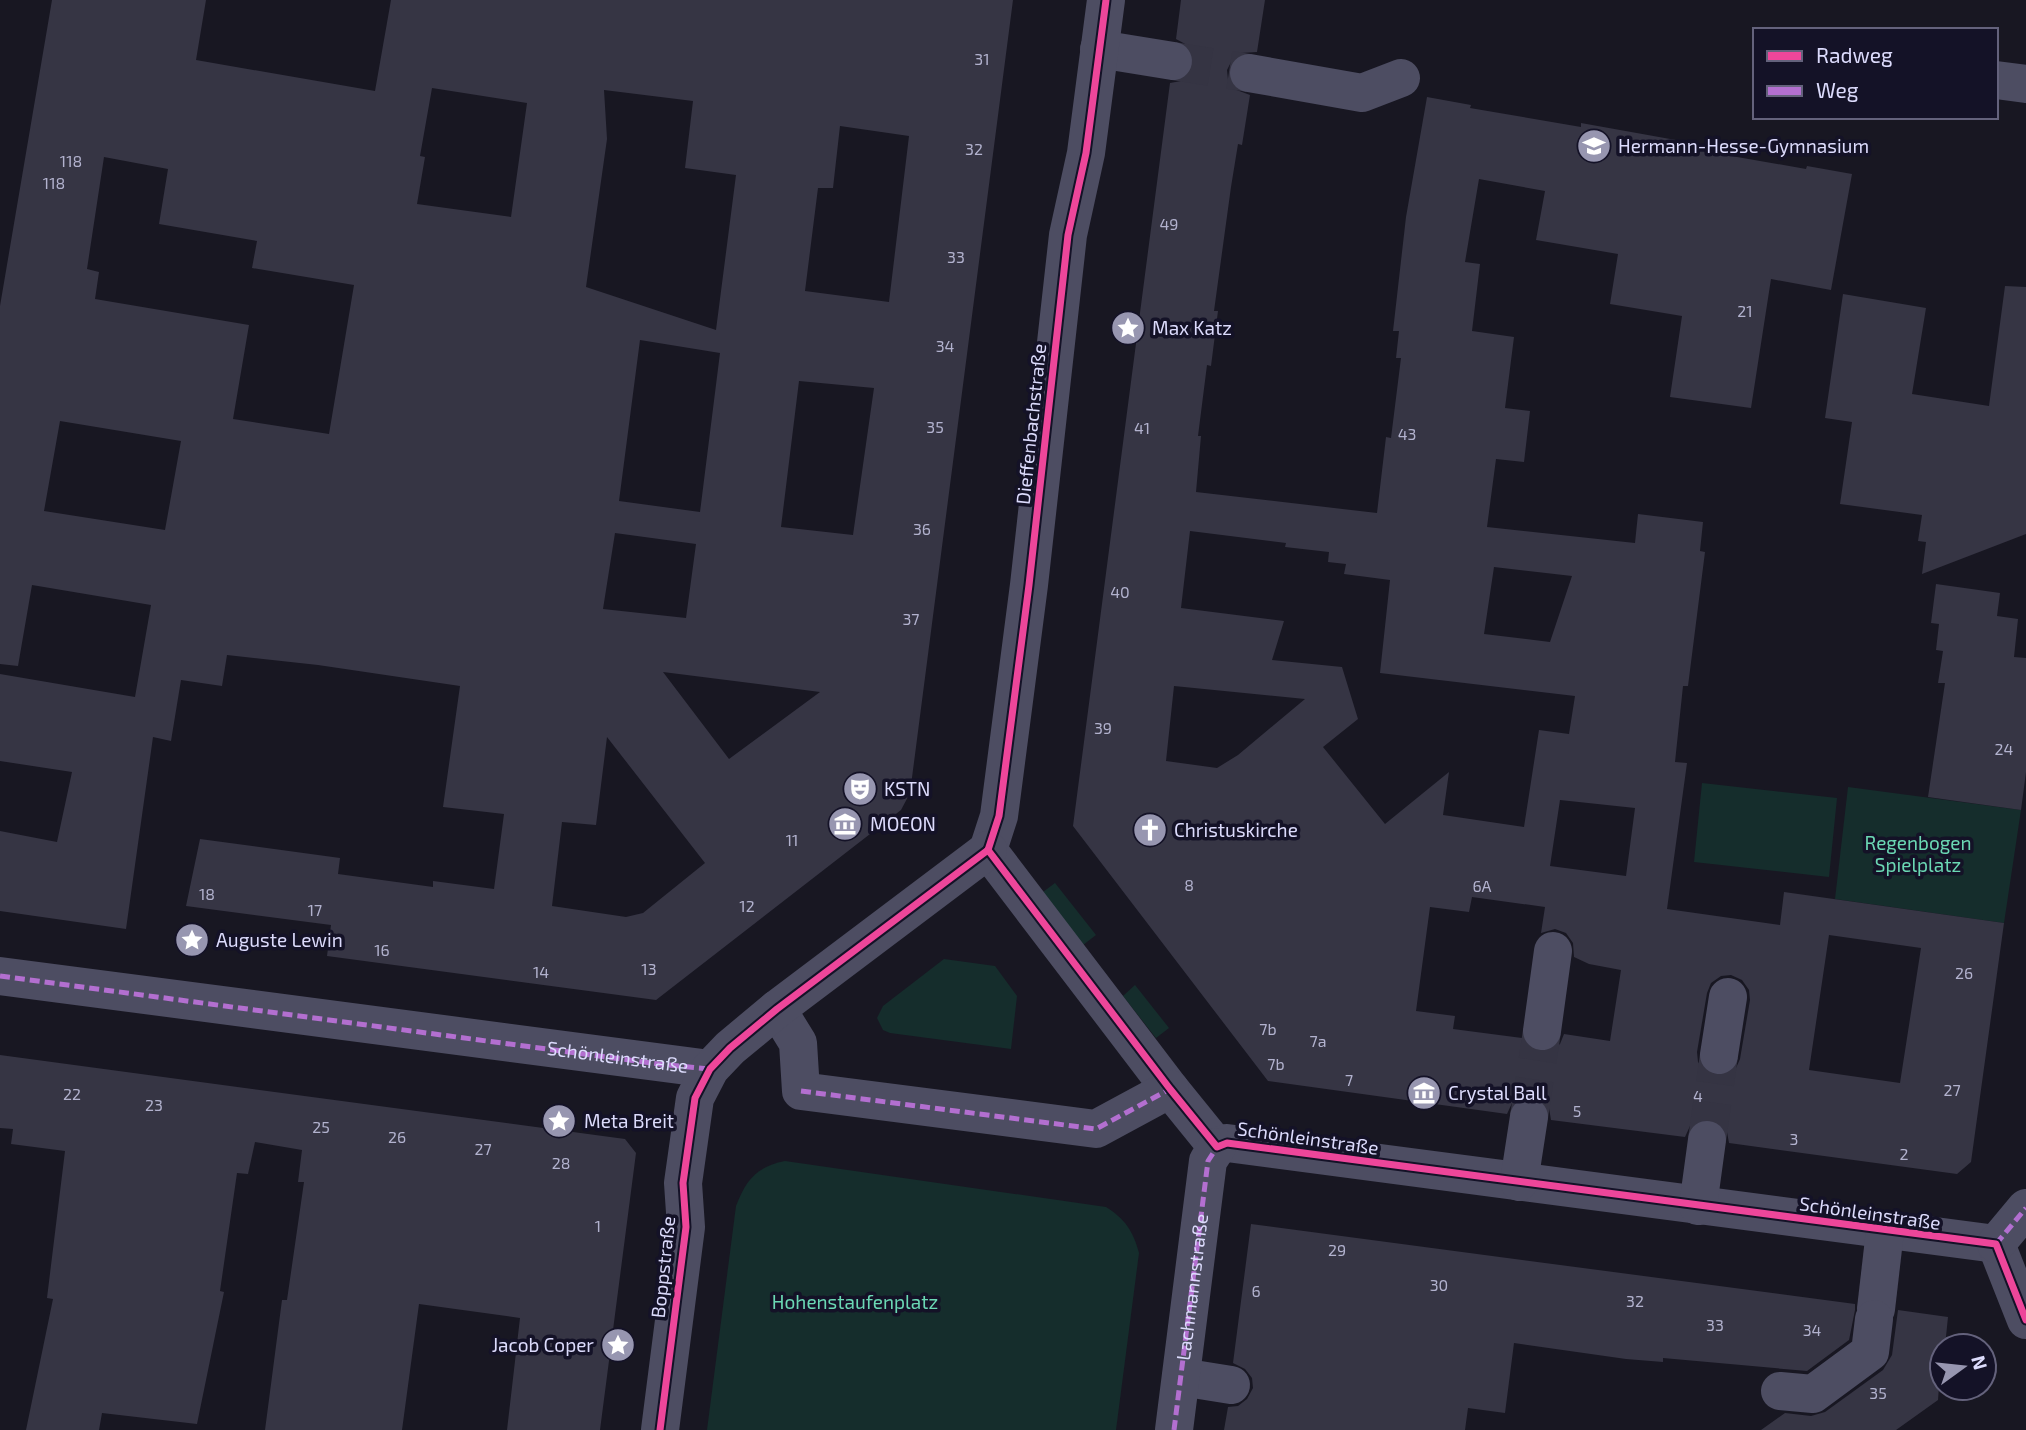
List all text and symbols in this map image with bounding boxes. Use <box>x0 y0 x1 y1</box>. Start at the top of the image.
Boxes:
legend <box>1753 28 1998 119</box>
text: Radweg <box>1816 42 1893 67</box>
house number: 31 <box>974 49 990 68</box>
text: Weg <box>1816 77 1859 102</box>
school or university icon: Hermann-Hesse-Gymnasium <box>1575 127 1613 165</box>
place label: Hermann-Hesse-Gymnasium <box>1618 134 1869 157</box>
house number: 32 <box>965 139 983 158</box>
house number: 118 <box>60 151 82 170</box>
house number: 118 <box>43 173 65 192</box>
house number: 49 <box>1160 214 1179 233</box>
house number: 33 <box>947 247 965 266</box>
house number: 21 <box>1737 301 1753 320</box>
place icon: Max Katz <box>1109 309 1147 347</box>
place label: Max Katz <box>1152 316 1232 339</box>
house number: 34 <box>936 336 955 355</box>
street label: Dieffenbachstraße <box>1011 342 1050 506</box>
house number: 35 <box>926 417 944 436</box>
house number: 41 <box>1134 418 1150 437</box>
house number: 43 <box>1398 424 1416 443</box>
house number: 36 <box>913 519 931 538</box>
house number: 40 <box>1110 582 1130 601</box>
house number: 37 <box>902 609 920 628</box>
house number: 39 <box>1094 718 1112 737</box>
house number: 24 <box>1995 739 2014 758</box>
theatre icon: KSTN <box>841 770 879 808</box>
place label: KSTN <box>884 777 930 800</box>
museum icon: MOEON <box>826 805 864 843</box>
church icon: Christuskirche <box>1131 811 1169 849</box>
place label: MOEON <box>870 812 936 835</box>
place label: Christuskirche <box>1174 818 1298 841</box>
house number: 11 <box>786 830 798 849</box>
park label: Regenbogen Spielplatz <box>1864 831 1972 876</box>
house number: 8 <box>1184 875 1194 894</box>
house number: 6A <box>1472 876 1492 895</box>
house number: 18 <box>199 884 215 903</box>
house number: 12 <box>739 896 755 915</box>
house number: 17 <box>308 900 322 919</box>
place icon: Auguste Lewin <box>173 921 211 959</box>
place label: Auguste Lewin <box>216 928 343 951</box>
house number: 16 <box>374 940 390 959</box>
house number: 13 <box>641 959 657 978</box>
house number: 14 <box>533 962 549 981</box>
house number: 26 <box>1955 963 1973 982</box>
house number: 7b <box>1259 1019 1277 1038</box>
house number: 7a <box>1310 1031 1326 1050</box>
street label: Schönleinstraße <box>546 1036 690 1077</box>
house number: 7b <box>1267 1054 1285 1073</box>
house number: 7 <box>1345 1070 1353 1089</box>
museum icon: Crystal Ball <box>1405 1074 1443 1112</box>
house number: 27 <box>1943 1080 1961 1099</box>
place label: Crystal Ball <box>1448 1081 1547 1104</box>
house number: 22 <box>63 1084 81 1103</box>
house number: 4 <box>1693 1086 1703 1105</box>
house number: 23 <box>145 1095 163 1114</box>
house number: 5 <box>1573 1101 1581 1120</box>
place icon: Meta Breit <box>540 1102 578 1140</box>
place label: Meta Breit <box>584 1109 674 1132</box>
street label: Schönleinstraße <box>1236 1116 1380 1159</box>
house number: 25 <box>312 1117 330 1136</box>
house number: 26 <box>388 1127 406 1146</box>
house number: 3 <box>1790 1129 1798 1148</box>
house number: 27 <box>474 1139 492 1158</box>
house number: 2 <box>1900 1144 1909 1163</box>
house number: 28 <box>552 1153 570 1172</box>
street label: Schönleinstraße <box>1798 1191 1942 1234</box>
street label: Lachmannstraße <box>1171 1212 1212 1362</box>
street label: Boppstraße <box>646 1215 679 1319</box>
house number: 1 <box>595 1216 601 1235</box>
house number: 29 <box>1328 1240 1346 1259</box>
house number: 30 <box>1430 1275 1448 1294</box>
house number: 6 <box>1251 1281 1261 1300</box>
park label: Hohenstaufenplatz <box>772 1290 938 1313</box>
house number: 32 <box>1626 1291 1644 1310</box>
house number: 33 <box>1706 1315 1724 1334</box>
house number: 34 <box>1803 1320 1822 1339</box>
place icon: Jacob Coper <box>599 1326 637 1364</box>
north arrow <box>1928 1332 1998 1402</box>
place label: Jacob Coper <box>492 1333 594 1356</box>
text: N <box>1967 1353 1993 1372</box>
house number: 35 <box>1869 1383 1887 1402</box>

